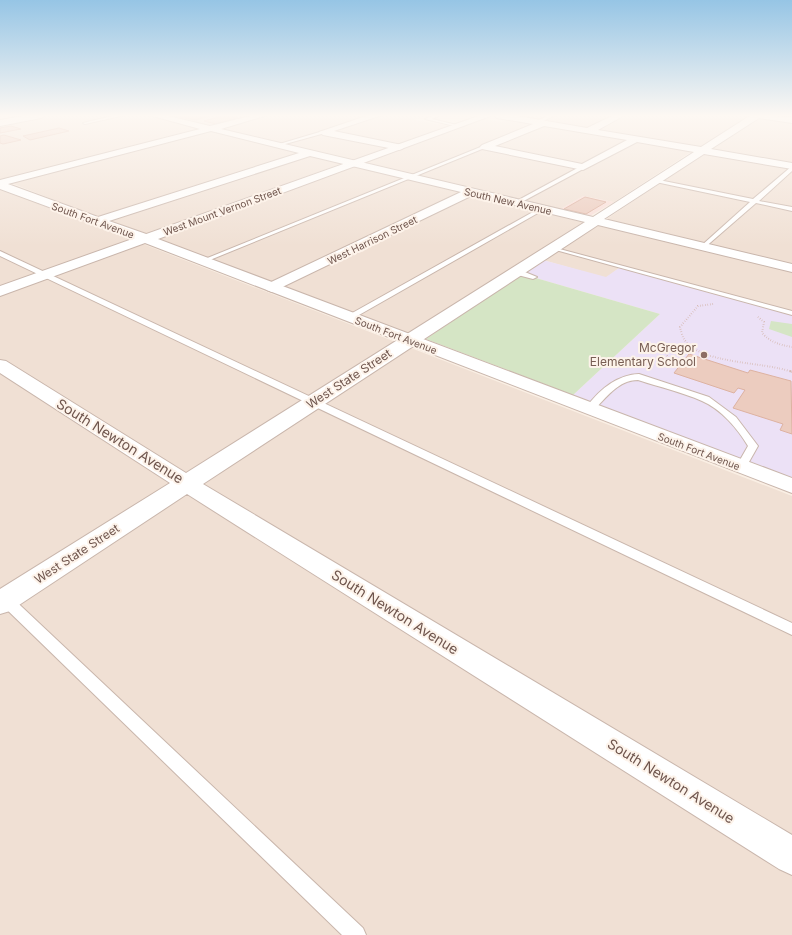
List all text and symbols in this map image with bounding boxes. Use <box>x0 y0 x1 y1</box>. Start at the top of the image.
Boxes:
street label: West Mount Vernon Street <box>161 184 283 238</box>
street label: South New Avenue <box>463 185 553 217</box>
street label: South Fort Avenue <box>50 199 136 241</box>
street label: West Harrison Street <box>325 213 419 267</box>
street label: South Fort Avenue <box>353 314 439 356</box>
place label: McGregor Elementary School <box>590 340 696 369</box>
street label: West State Street <box>303 345 394 412</box>
marker: McGregor Elementary School <box>699 350 709 360</box>
street label: South Newton Avenue <box>54 395 187 487</box>
street label: South Fort Avenue <box>656 430 742 472</box>
street label: West State Street <box>31 520 122 587</box>
street label: South Newton Avenue <box>329 566 462 658</box>
street label: South Newton Avenue <box>605 735 738 827</box>

